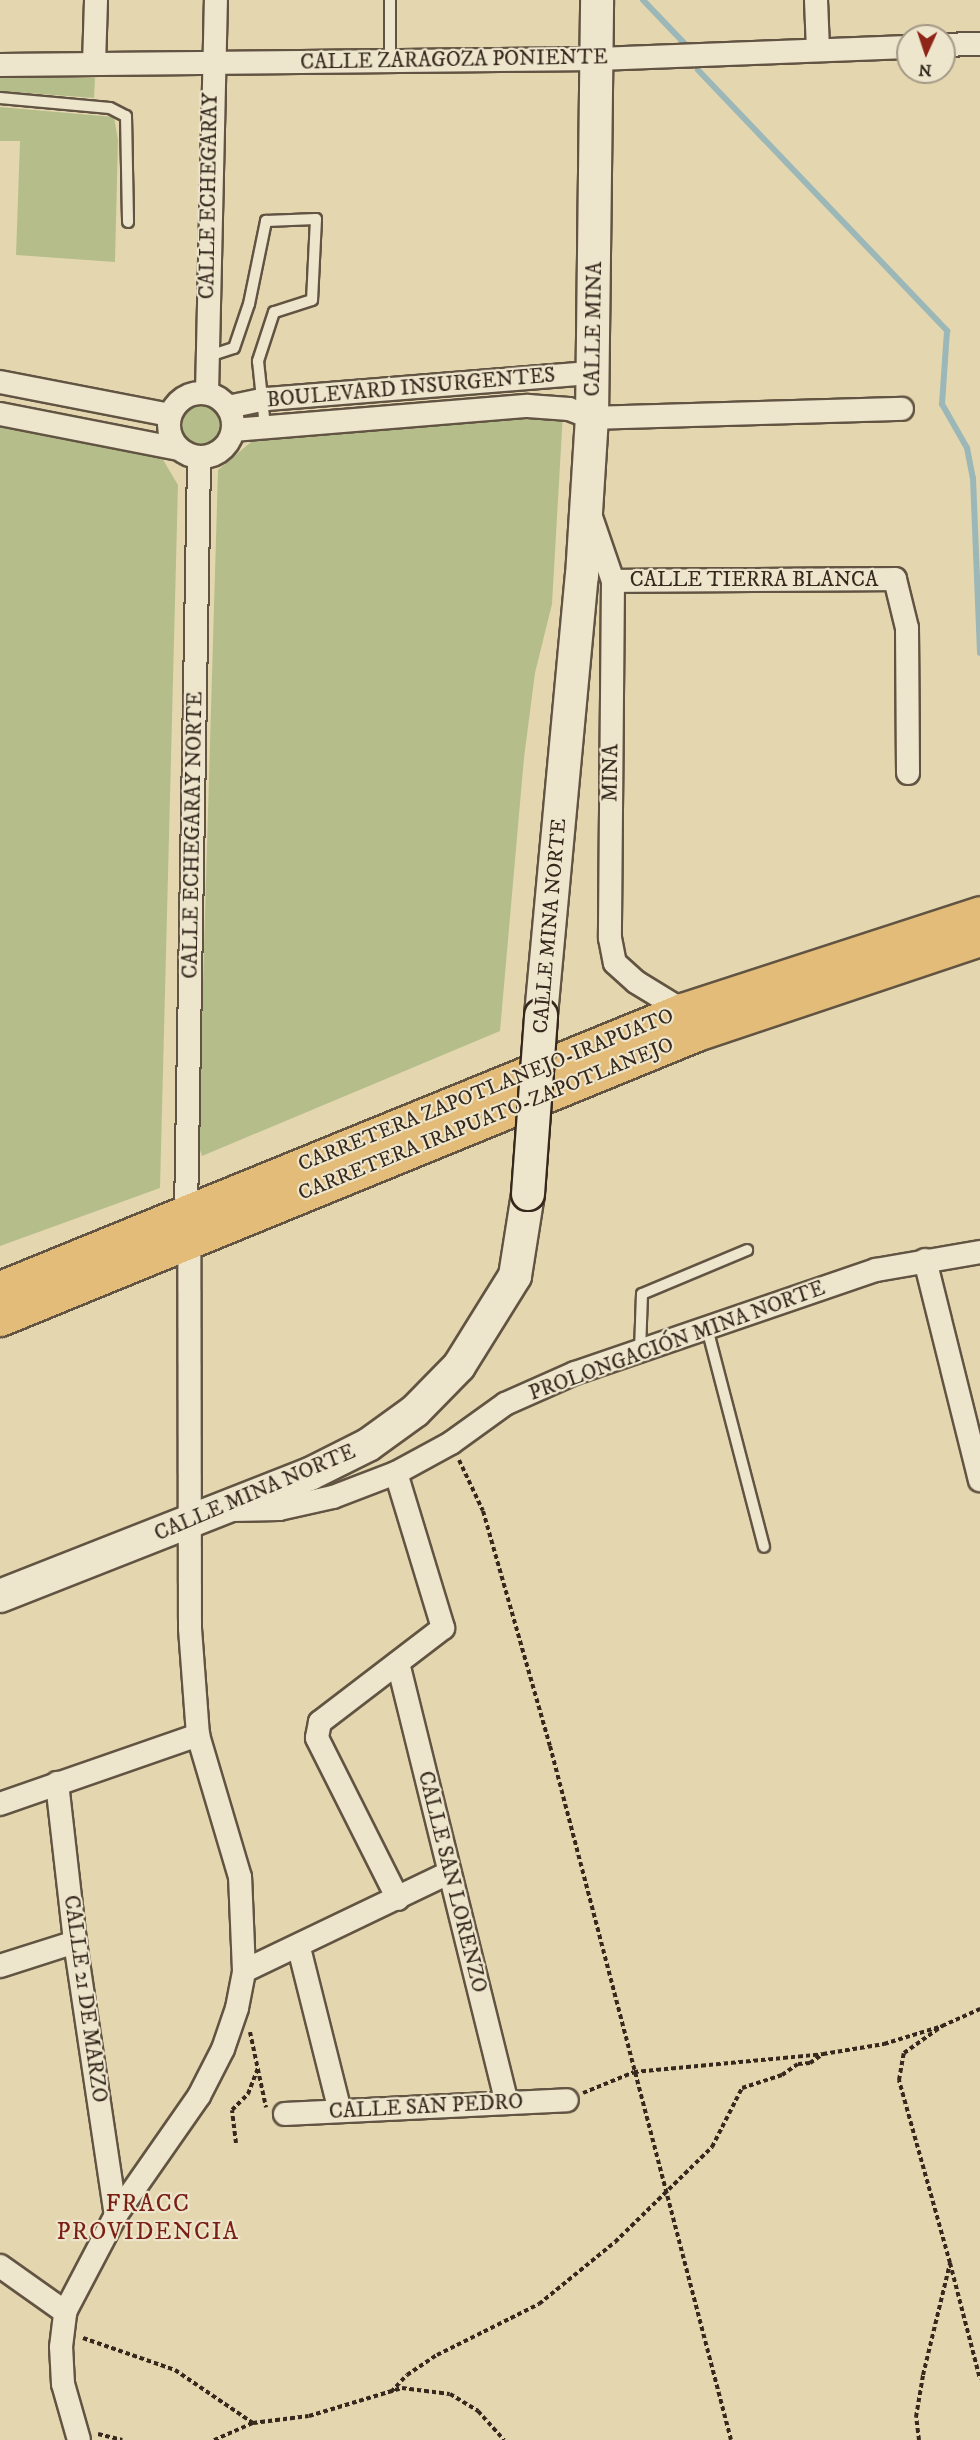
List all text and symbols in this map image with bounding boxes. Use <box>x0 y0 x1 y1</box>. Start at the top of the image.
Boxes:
north arrow <box>896 24 956 84</box>
street label: CALLE ZARAGOZA PONIENTE <box>300 45 608 75</box>
text: N <box>918 60 932 80</box>
street label: CALLE ECHEGARAY <box>195 93 223 299</box>
street label: CALLE MINA <box>580 261 608 397</box>
street label: BOULEVARD INSURGENTES <box>266 363 556 413</box>
street label: CALLE TIERRA BLANCA <box>630 567 878 593</box>
street label: CALLE ECHEGARAY NORTE <box>178 691 208 979</box>
street label: MINA <box>598 744 624 802</box>
street label: CALLE MINA NORTE <box>528 817 572 1035</box>
street label: CARRETERA ZAPOTLANEJO-IRAPUATO <box>295 1003 677 1177</box>
street label: CARRETERA IRAPUATO-ZAPOTLANEJO <box>295 1032 677 1206</box>
street label: PROLONGACIÓN MINA NORTE <box>526 1276 828 1406</box>
street label: CALLE MINA NORTE <box>151 1439 359 1547</box>
street label: CALLE SAN LORENZO <box>412 1769 492 1995</box>
street label: CALLE 21 DE MARZO <box>58 1894 112 2104</box>
street label: CALLE SAN PEDRO <box>328 2089 524 2125</box>
district label: FRACC PROVIDENCIA <box>56 2191 240 2247</box>

